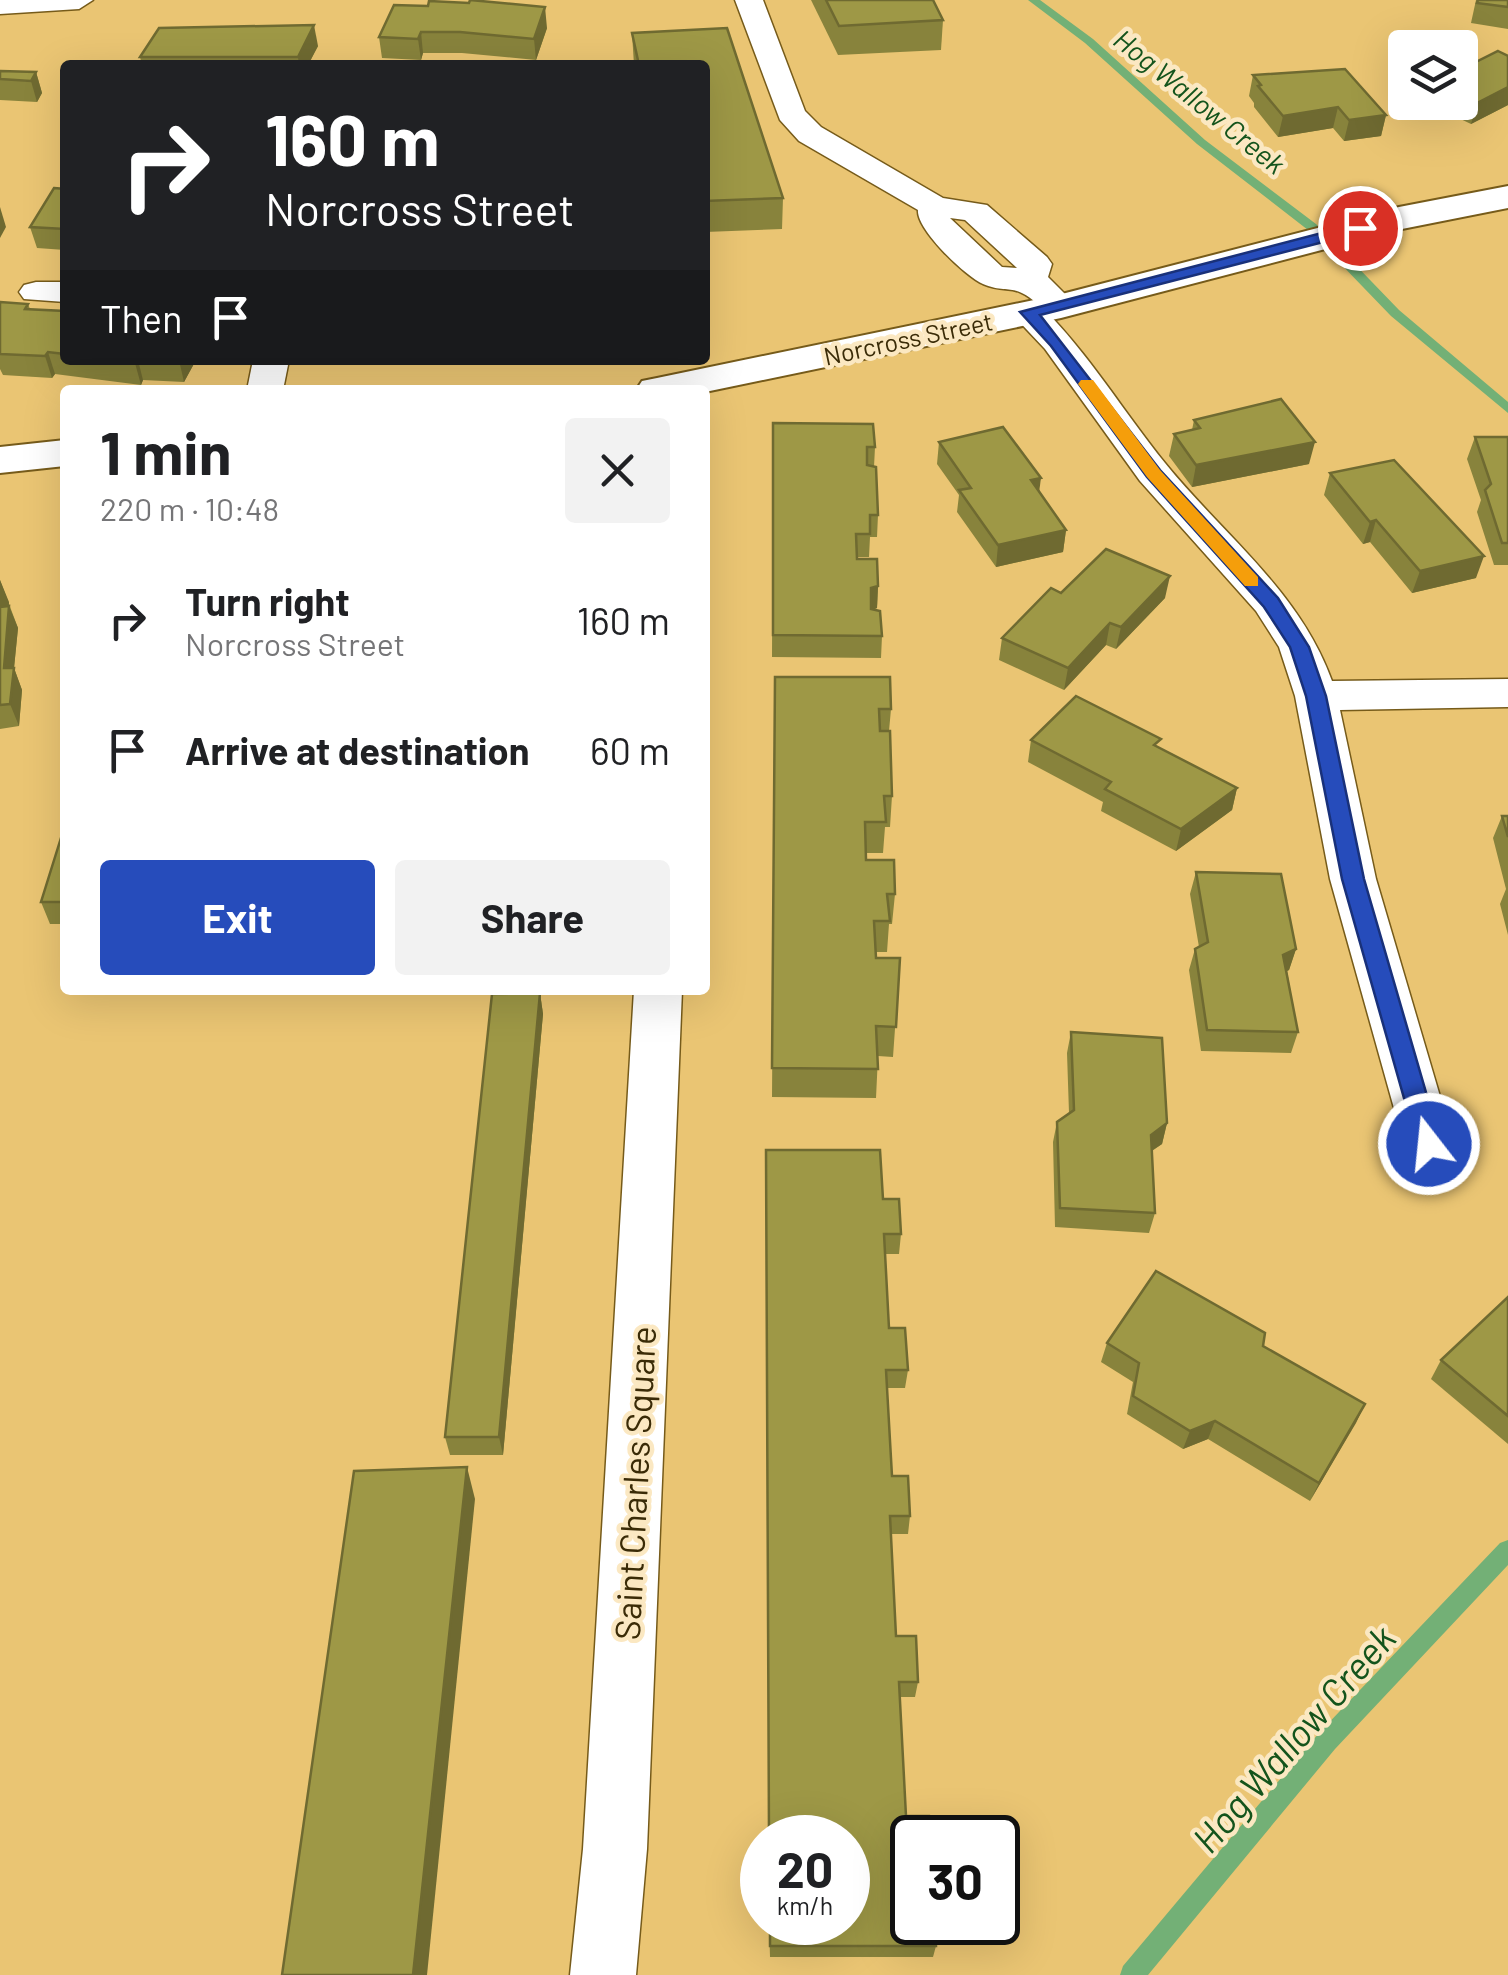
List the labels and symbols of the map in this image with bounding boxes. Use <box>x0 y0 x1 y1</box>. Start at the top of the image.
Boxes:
water label: Hog Wallow Creek <box>1107 22 1293 181</box>
pin <box>1318 186 1403 271</box>
street label: Norcross Street <box>821 305 995 371</box>
position arrow <box>1377 1092 1481 1196</box>
street label: Saint Charles Square <box>605 1325 663 1641</box>
water label: Hog Wallow Creek <box>1182 1615 1404 1861</box>
speed limit sign: 30 <box>890 1815 1020 1945</box>

